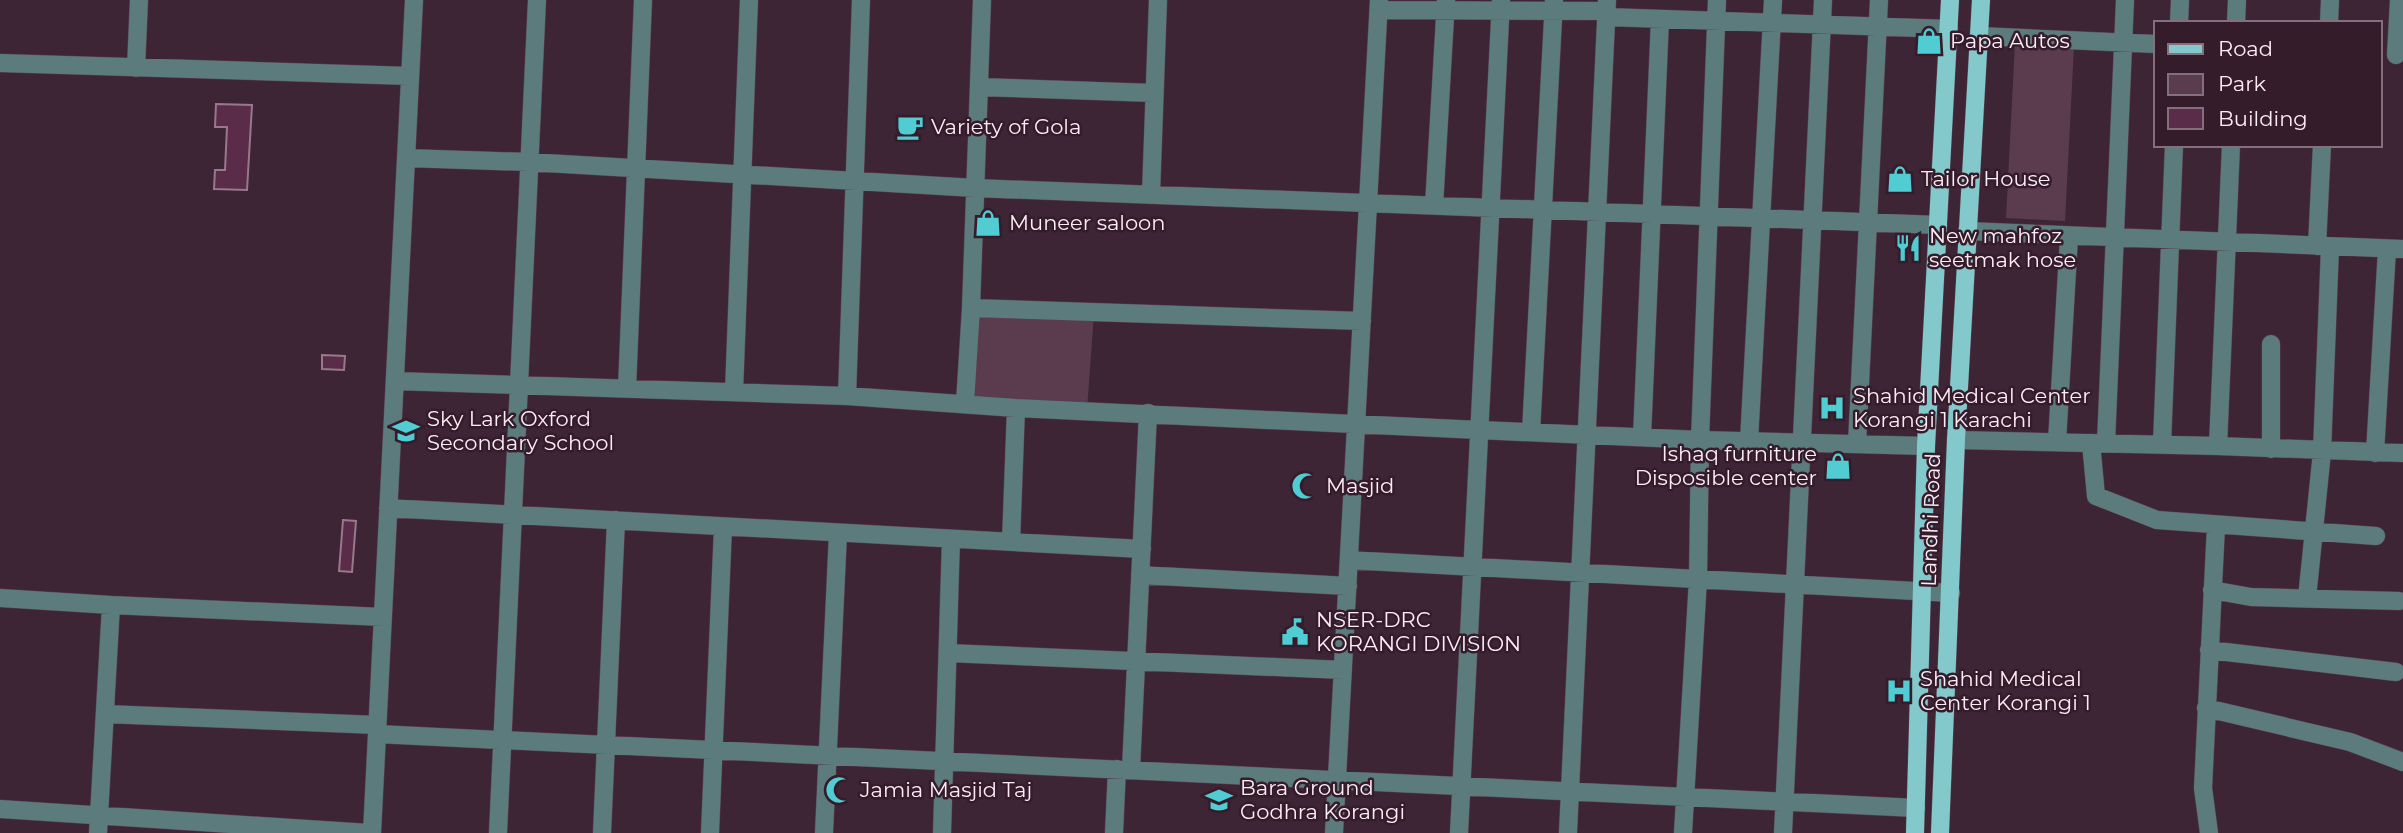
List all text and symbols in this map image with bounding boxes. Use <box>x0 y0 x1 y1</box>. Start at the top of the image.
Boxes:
legend <box>2154 21 2382 147</box>
shop icon: Papa Autos <box>1914 26 1944 56</box>
place label: Papa Autos <box>1950 28 2070 53</box>
text: Road <box>2218 36 2273 61</box>
text: Park <box>2218 71 2266 96</box>
text: Building <box>2218 106 2308 131</box>
cafe icon: Variety of Gola <box>895 112 925 142</box>
place label: Variety of Gola <box>931 114 1081 139</box>
shop icon: Tailor House <box>1885 164 1915 194</box>
place label: Tailor House <box>1921 166 2051 191</box>
shop icon: Muneer saloon <box>973 208 1003 238</box>
place label: Muneer saloon <box>1009 210 1165 235</box>
place label: New mahfoz seetmak hose <box>1929 223 2076 272</box>
restaurant icon: New mahfoz seetmak hose <box>1893 233 1923 263</box>
place label: Shahid Medical Center Korangi 1 Karachi <box>1853 383 2091 432</box>
hospital icon: Shahid Medical Center Korangi 1 Karachi <box>1817 393 1847 423</box>
place label: Sky Lark Oxford Secondary School <box>427 406 614 455</box>
school or university icon: Sky Lark Oxford Secondary School <box>391 416 421 446</box>
place label: Ishaq furniture Disposible center <box>1635 441 1817 490</box>
shop icon: Ishaq furniture Disposible center <box>1823 451 1853 481</box>
street label: Landhi Road <box>1916 453 1945 587</box>
mosque icon: Masjid <box>1290 471 1320 501</box>
place label: Masjid <box>1326 473 1394 498</box>
place label: NSER-DRC KORANGI DIVISION <box>1316 607 1521 656</box>
public building icon: NSER-DRC KORANGI DIVISION <box>1280 617 1310 647</box>
place label: Shahid Medical Center Korangi 1 <box>1920 666 2091 715</box>
hospital icon: Shahid Medical Center Korangi 1 <box>1884 676 1914 706</box>
mosque icon: Jamia Masjid Taj <box>824 775 854 805</box>
place label: Bara Ground Godhra Korangi <box>1240 775 1405 824</box>
place label: Jamia Masjid Taj <box>859 777 1032 802</box>
school or university icon: Bara Ground Godhra Korangi <box>1204 785 1234 815</box>

